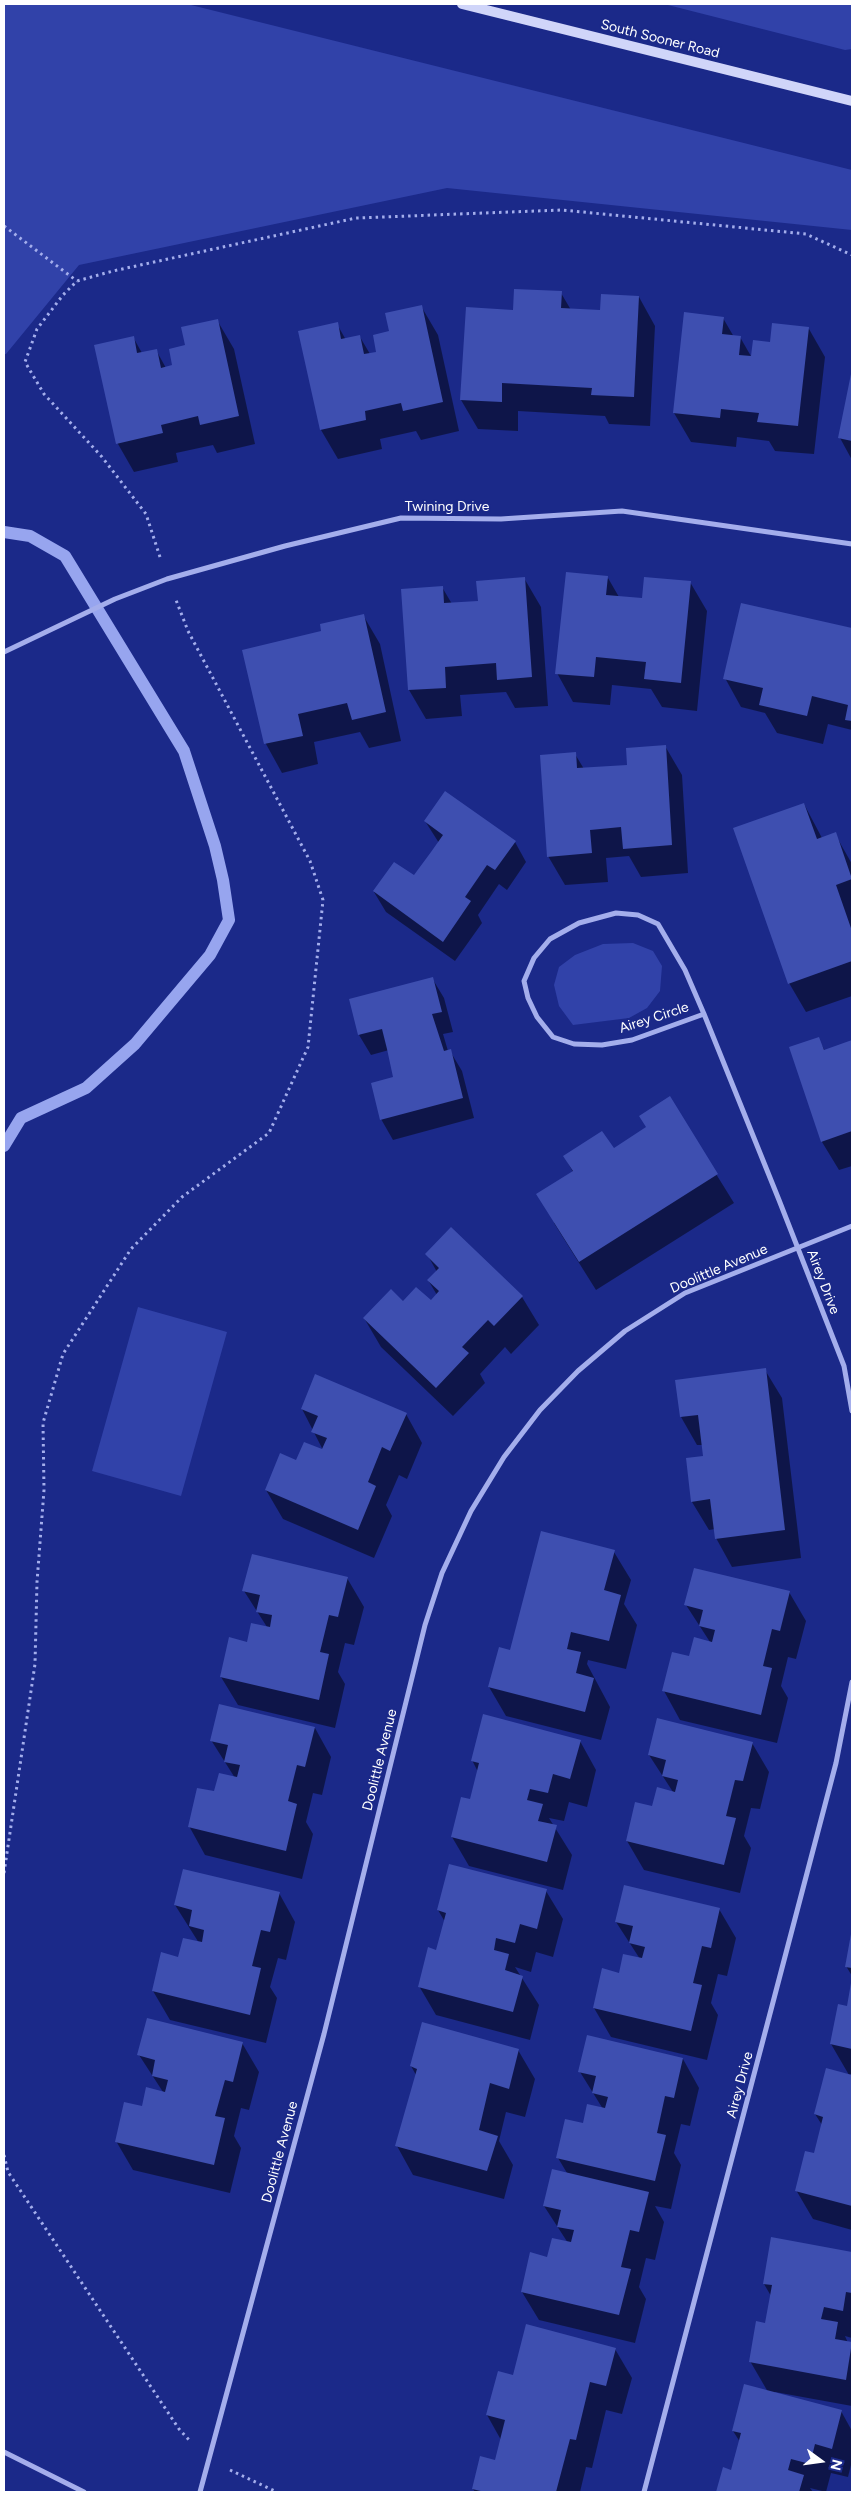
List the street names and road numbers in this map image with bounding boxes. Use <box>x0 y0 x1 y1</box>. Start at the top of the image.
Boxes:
street label: South Sooner Road <box>599 16 721 62</box>
street label: Twining Drive <box>405 499 489 515</box>
street label: Airey Circle <box>617 999 691 1037</box>
street label: Doolittle Avenue <box>668 1241 770 1297</box>
street label: Airey Drive <box>803 1247 843 1317</box>
street label: Doolittle Avenue <box>359 1707 401 1813</box>
street label: Airey Drive <box>723 2050 757 2120</box>
street label: Doolittle Avenue <box>258 2099 302 2205</box>

